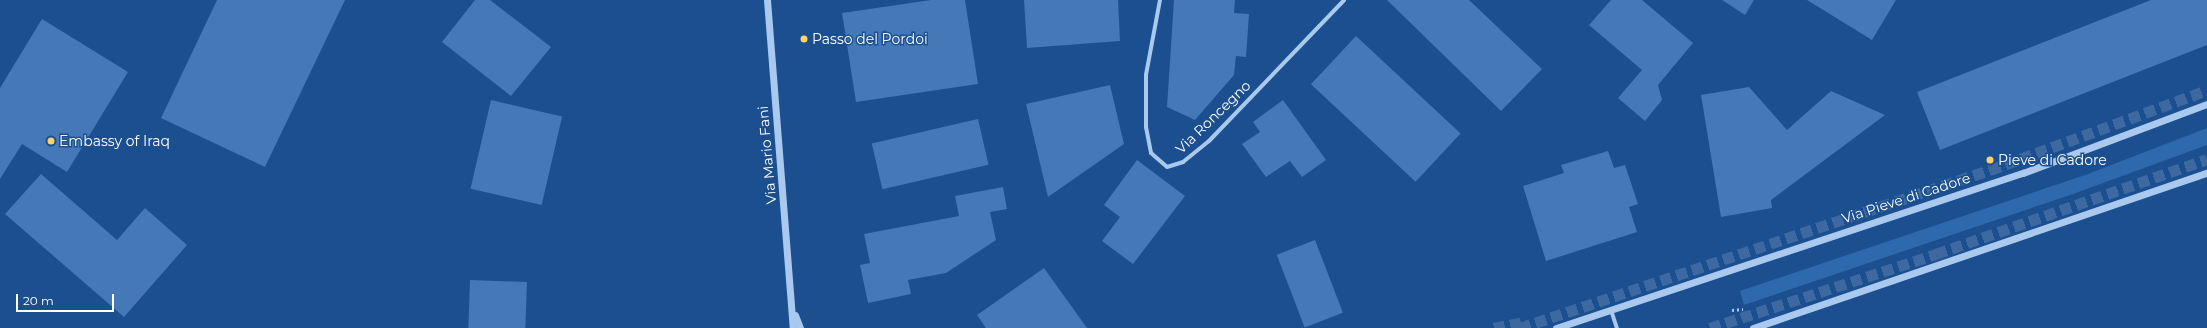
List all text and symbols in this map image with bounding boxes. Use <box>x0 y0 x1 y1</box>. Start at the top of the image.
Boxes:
place label: Passo del Pordoi <box>812 31 928 47</box>
marker: Passo del Pordoi <box>799 34 809 44</box>
street label: Via Roncegno <box>1172 77 1254 157</box>
street label: Via Mario Fani <box>754 105 780 205</box>
place label: Embassy of Iraq <box>59 133 170 149</box>
marker: Embassy of Iraq <box>46 136 56 146</box>
place label: Pieve di Cadore <box>1998 152 2107 168</box>
marker: Pieve di Cadore <box>1985 155 1995 165</box>
street label: Via Pieve di Cadore <box>1840 169 1972 227</box>
scale bar <box>18 286 116 312</box>
text: 20 m <box>23 293 54 308</box>

